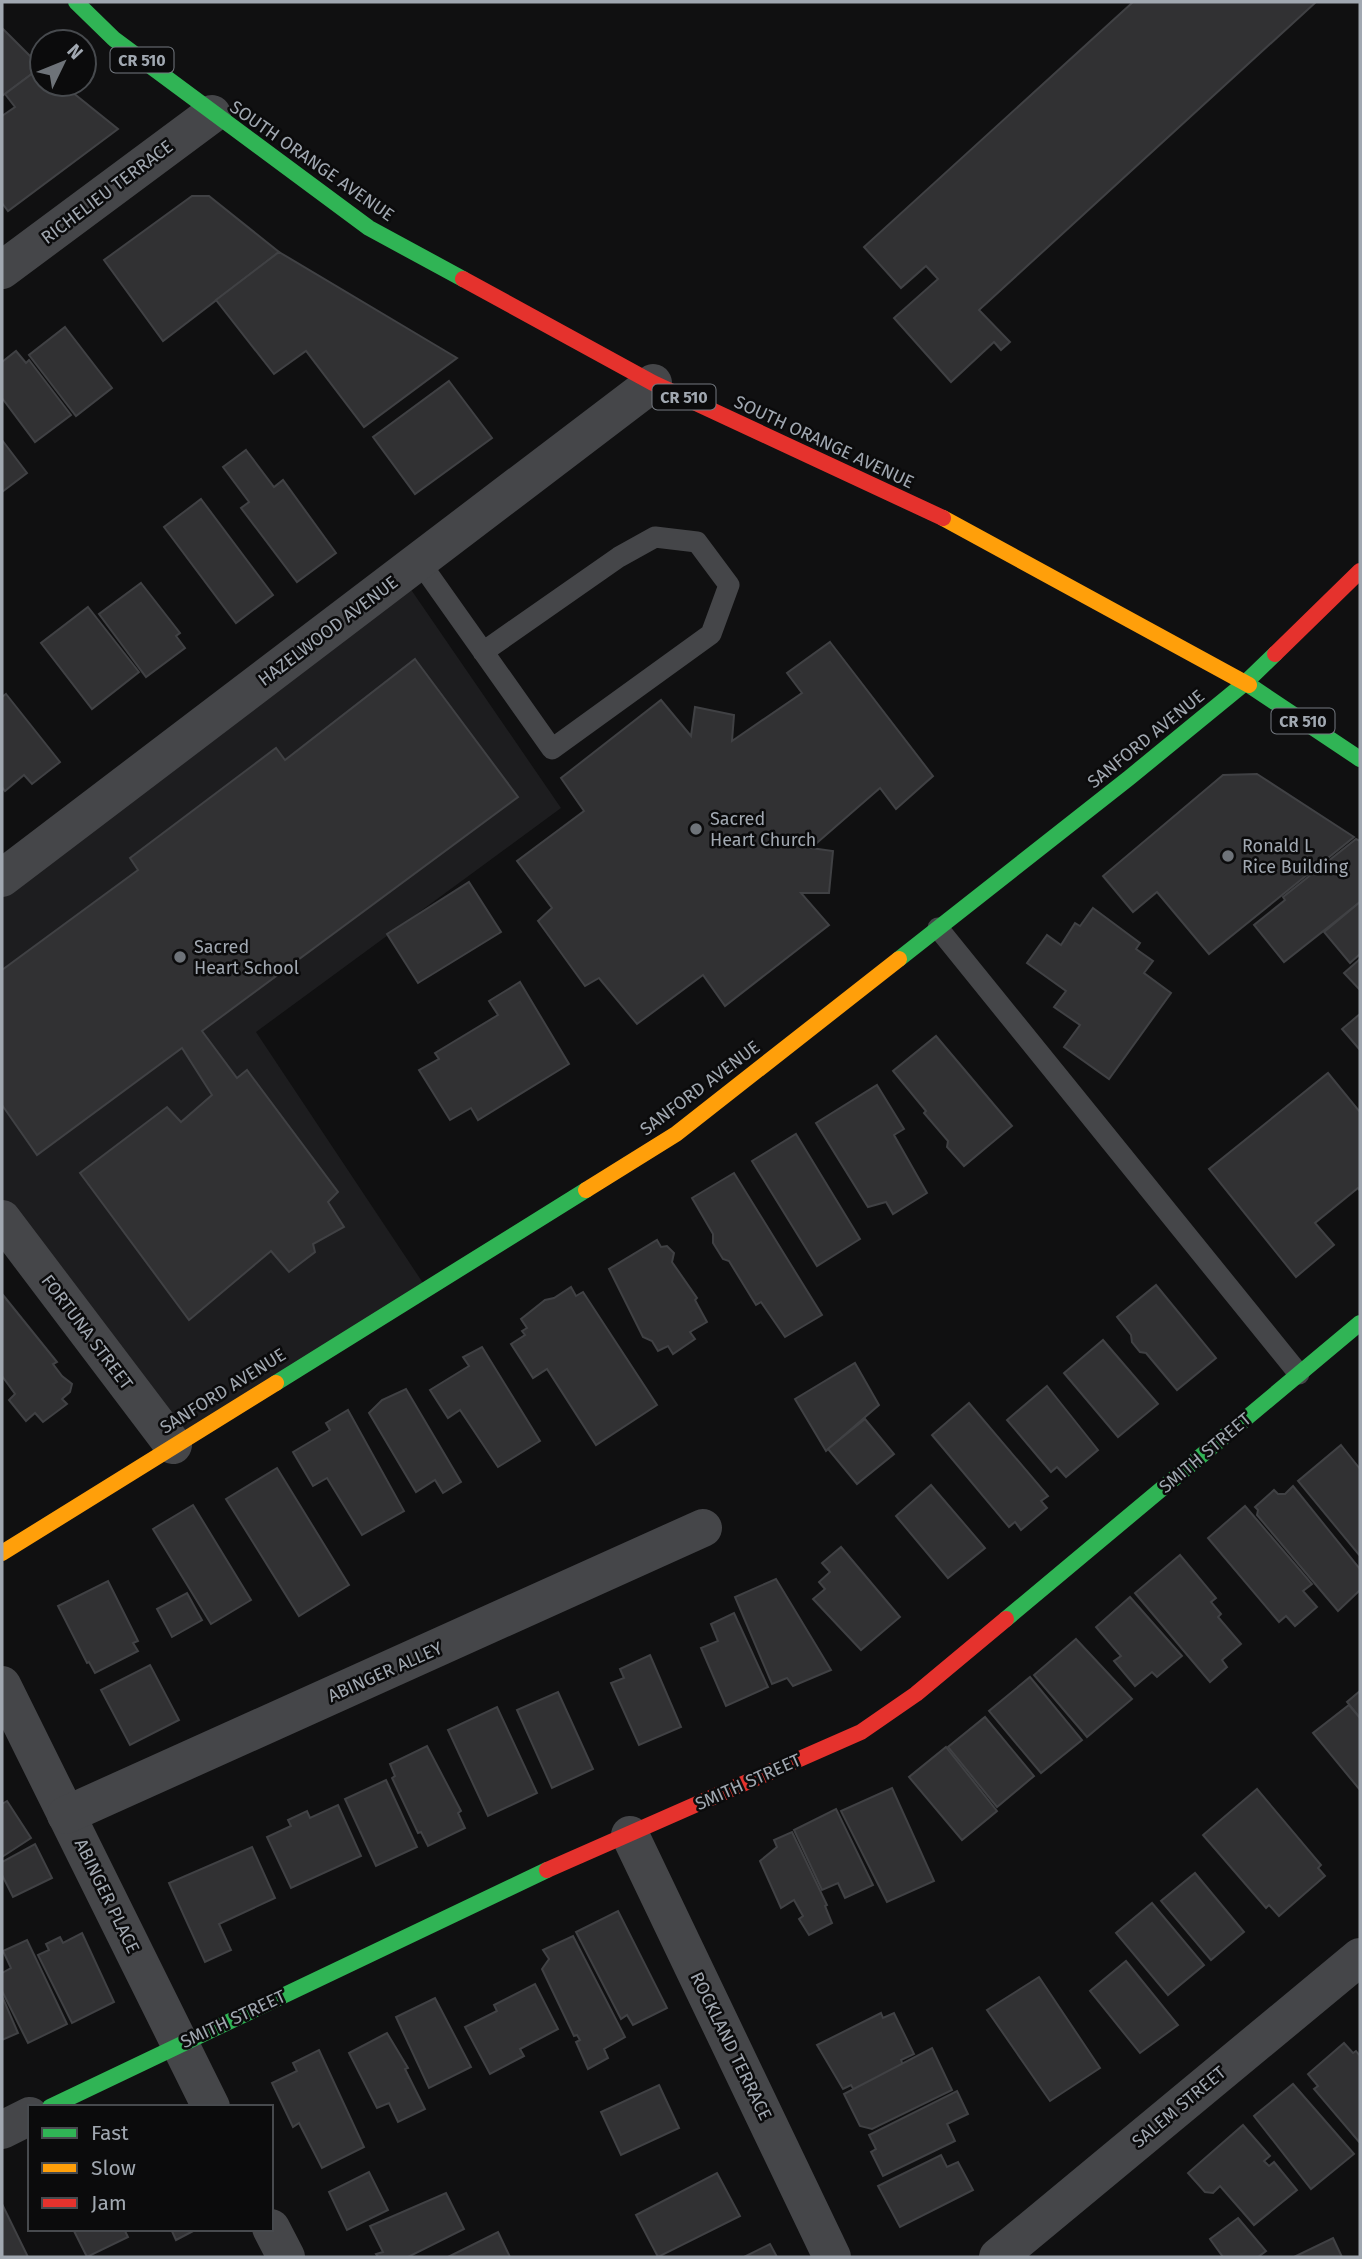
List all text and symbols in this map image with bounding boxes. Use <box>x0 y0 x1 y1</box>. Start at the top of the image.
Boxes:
north arrow <box>28 28 98 98</box>
text: N <box>62 39 88 64</box>
road number: CR 510 <box>110 48 174 72</box>
street label: SOUTH ORANGE AVENUE <box>226 96 398 226</box>
street label: RICHELIEU TERRACE <box>37 135 177 249</box>
road number: CR 510 <box>652 384 716 410</box>
street label: SOUTH ORANGE AVENUE <box>731 391 917 493</box>
street label: HAZELWOOD AVENUE <box>254 571 402 691</box>
street label: SANFORD AVENUE <box>1083 685 1209 793</box>
road number: CR 510 <box>1272 708 1334 734</box>
place label: Sacred Heart Church <box>710 808 816 851</box>
marker: Sacred Heart Church <box>688 821 704 837</box>
place label: Ronald L Rice Building <box>1242 835 1349 878</box>
marker: Ronald L Rice Building <box>1220 848 1236 864</box>
place label: Sacred Heart School <box>194 936 299 979</box>
marker: Sacred Heart School <box>172 949 188 965</box>
street label: SANFORD AVENUE <box>636 1036 764 1140</box>
street label: FORTUNA STREET <box>37 1270 138 1394</box>
street label: SANFORD AVENUE <box>156 1343 290 1439</box>
street label: SMITH STREET <box>1154 1408 1256 1498</box>
street label: ABINGER ALLEY <box>324 1637 446 1707</box>
street label: SMITH STREET <box>692 1749 805 1815</box>
street label: ABINGER PLACE <box>70 1835 144 1957</box>
street label: ROCKLAND TERRACE <box>686 1968 776 2124</box>
street label: SMITH STREET <box>177 1985 290 2053</box>
street label: SALEM STREET <box>1128 2061 1231 2153</box>
legend <box>28 2105 273 2231</box>
text: Fast <box>91 2120 129 2146</box>
text: Slow <box>91 2155 136 2181</box>
text: Jam <box>91 2190 127 2216</box>

